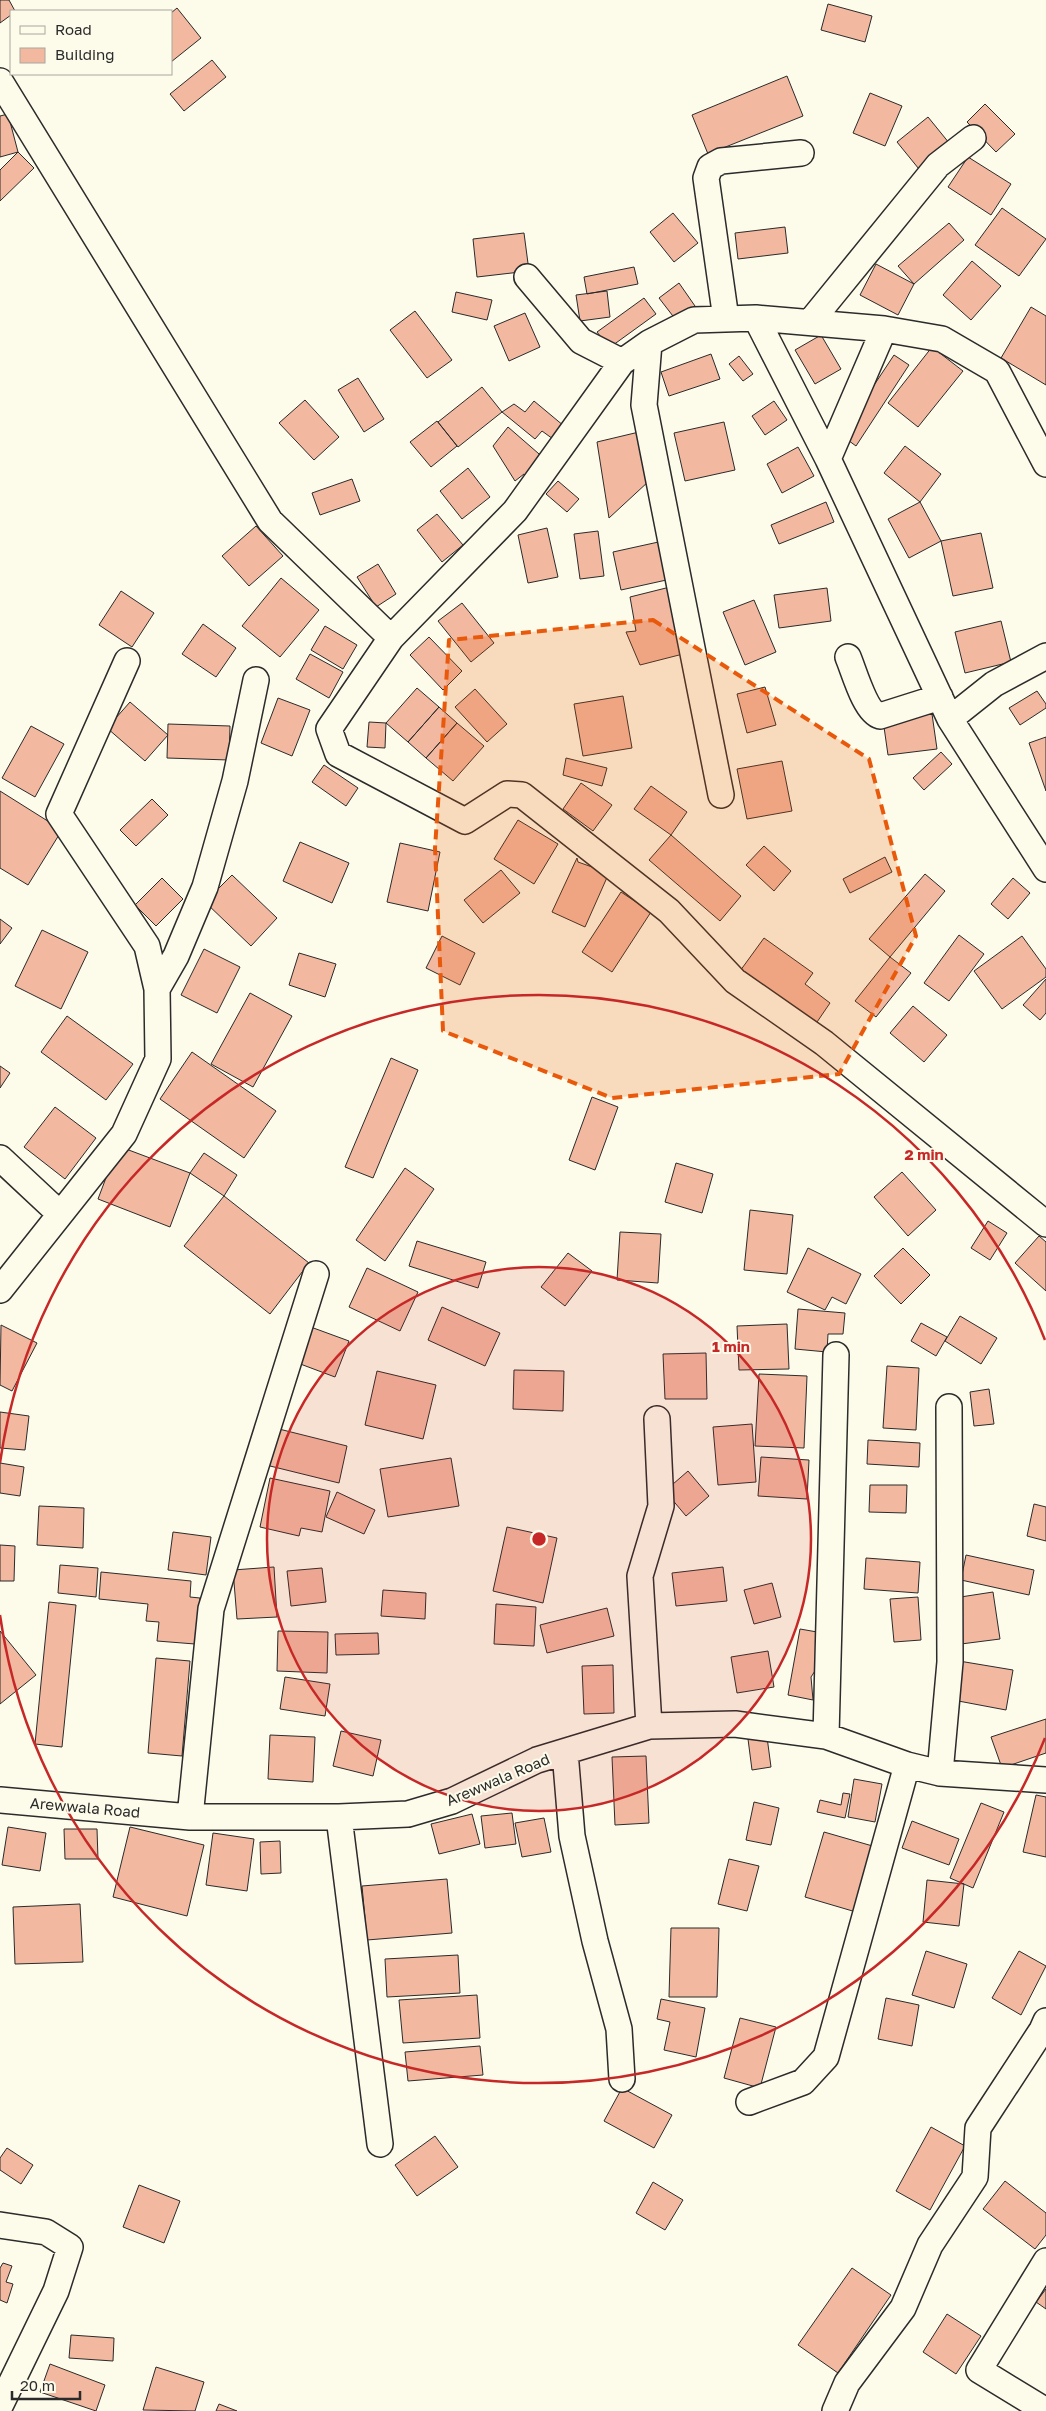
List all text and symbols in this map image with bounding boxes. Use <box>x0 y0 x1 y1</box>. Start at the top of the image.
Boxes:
legend <box>10 10 172 75</box>
text: Road <box>55 20 92 38</box>
text: Building <box>55 45 115 63</box>
text: 2 min <box>904 1145 944 1163</box>
text: 1 min <box>712 1337 750 1355</box>
centre of rings <box>530 1530 548 1548</box>
street label: Arewwala Road <box>443 1749 552 1809</box>
street label: Arewwala Road <box>29 1793 141 1821</box>
scale bar <box>12 2368 80 2400</box>
text: 20 m <box>20 2376 55 2394</box>

